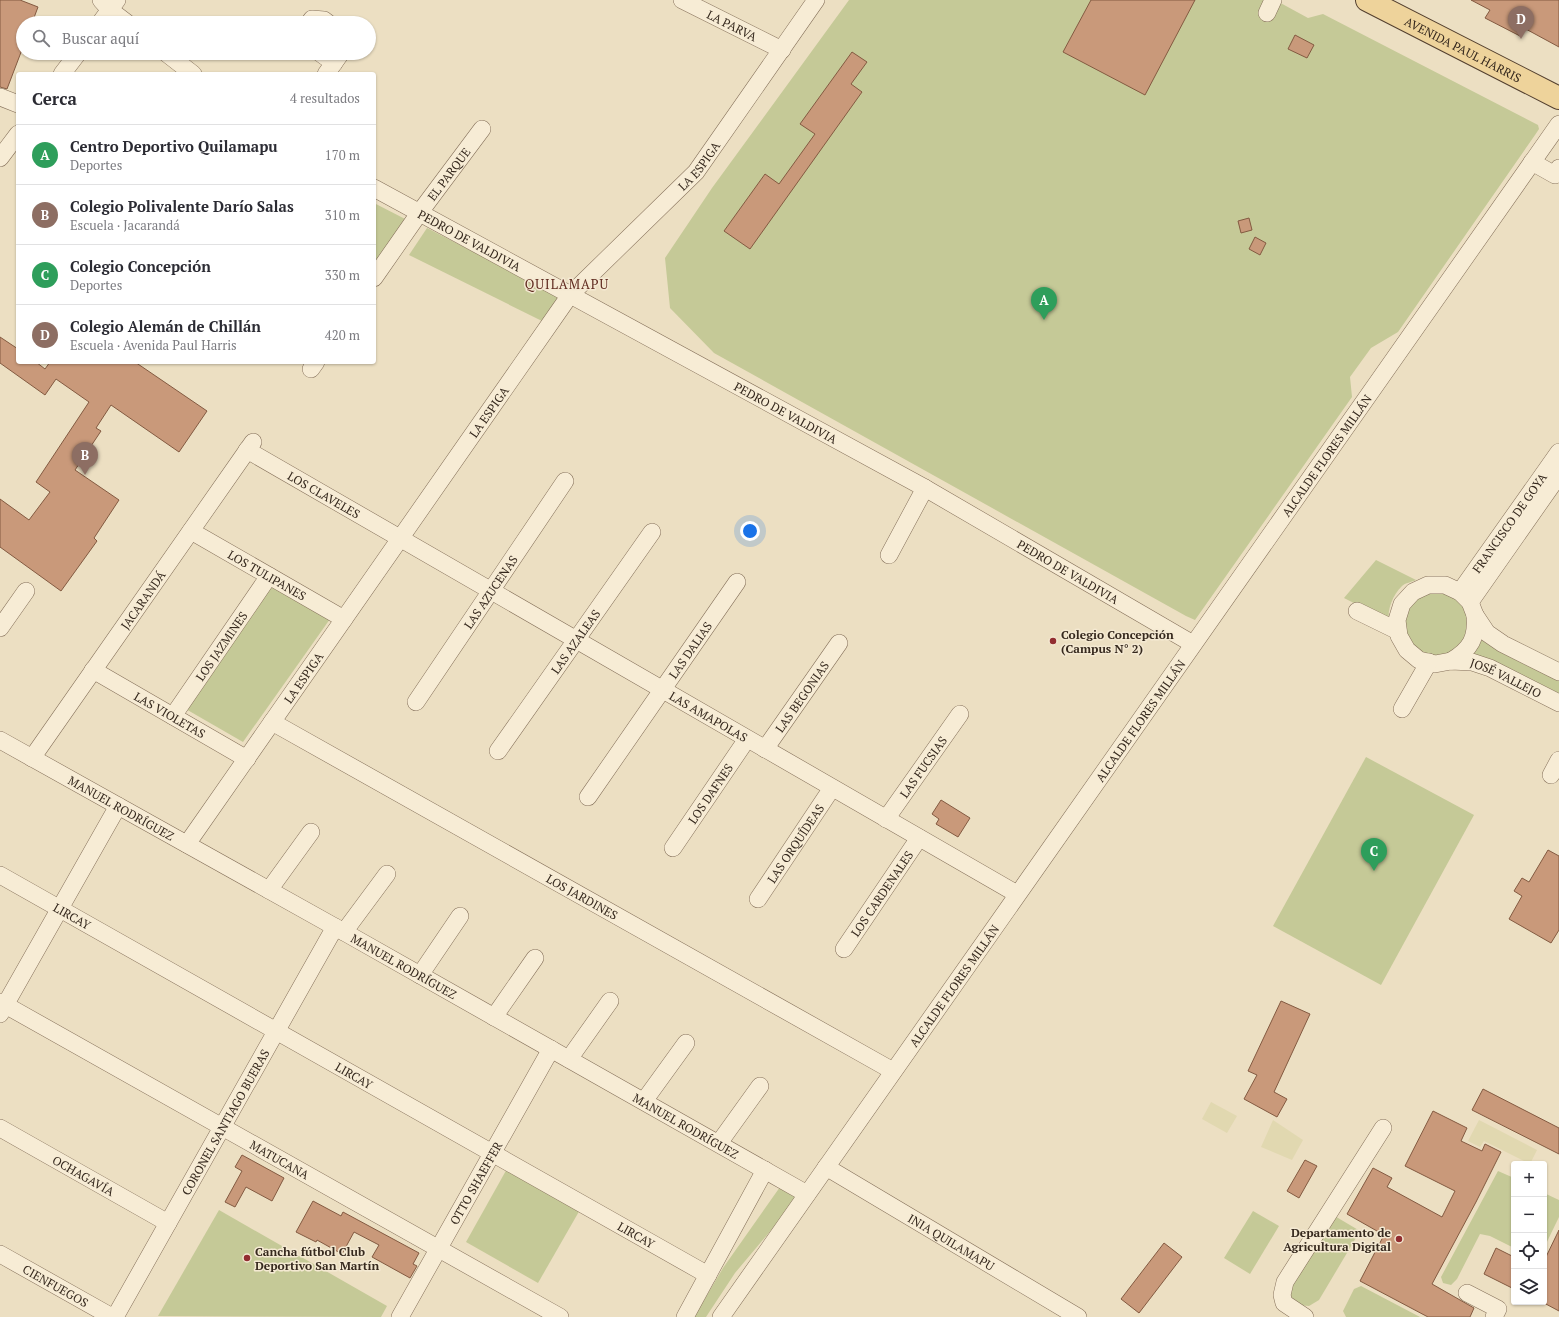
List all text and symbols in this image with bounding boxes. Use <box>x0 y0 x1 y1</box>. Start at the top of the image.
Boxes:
street label: LA PARVA <box>705 6 760 44</box>
pin: D <box>1508 6 1534 39</box>
street label: AVENIDA PAUL HARRIS <box>1402 13 1524 85</box>
search box <box>16 16 376 60</box>
icon: search <box>30 27 52 49</box>
text: Buscar aquí <box>62 28 139 48</box>
text: Cerca <box>32 87 77 110</box>
text: 4 resultados <box>290 89 360 107</box>
text: Centro Deportivo Quilamapu <box>70 136 278 156</box>
street label: LA ESPIGA <box>674 138 723 193</box>
street label: EL PARQUE <box>424 144 473 203</box>
text: A <box>40 146 50 164</box>
text: 170 m <box>325 146 360 164</box>
text: Deportes <box>70 156 122 174</box>
text: Colegio Polivalente Darío Salas <box>70 196 294 216</box>
text: B <box>41 206 49 224</box>
text: 310 m <box>325 206 360 224</box>
street label: PEDRO DE VALDIVIA <box>416 206 525 275</box>
text: Escuela · Jacarandá <box>70 216 180 234</box>
text: Colegio Concepción <box>70 256 211 276</box>
text: C <box>41 266 49 284</box>
text: 330 m <box>325 266 360 284</box>
district label: QUILAMAPU <box>525 275 609 293</box>
text: Deportes <box>70 276 122 294</box>
pin: A <box>1031 287 1057 320</box>
text: Colegio Alemán de Chillán <box>70 316 261 336</box>
text: D <box>40 326 50 344</box>
text: 420 m <box>325 326 360 344</box>
text: Escuela · Avenida Paul Harris <box>70 336 237 354</box>
street label: PEDRO DE VALDIVIA <box>732 378 841 447</box>
street label: LA ESPIGA <box>466 383 512 440</box>
street label: ALCALDE FLORES MILLÁN <box>1278 391 1374 519</box>
pin: B <box>72 442 98 475</box>
street label: LOS CLAVELES <box>285 468 363 521</box>
street label: FRANCISCO DE GOYA <box>1469 469 1550 575</box>
your location <box>740 521 760 541</box>
street label: PEDRO DE VALDIVIA <box>1015 536 1122 607</box>
street label: LOS TULIPANES <box>226 547 309 603</box>
street label: LAS AZUCENAS <box>460 552 520 631</box>
street label: JACARANDÁ <box>117 567 169 632</box>
street label: LAS AZALEAS <box>547 606 603 677</box>
street label: LOS JAZMINES <box>192 608 250 683</box>
street label: LAS DALIAS <box>665 619 715 681</box>
place label: Colegio Concepción (Campus N° 2) <box>1061 627 1174 656</box>
marker: Colegio Concepción (Campus N° 2) <box>1048 636 1058 646</box>
street label: LA ESPIGA <box>280 648 327 706</box>
street label: JOSÉ VALLEJO <box>1468 655 1544 701</box>
street label: ALCALDE FLORES MILLÁN <box>1092 656 1188 784</box>
street label: LAS BEGONIAS <box>772 658 832 735</box>
street label: LAS VIOLETAS <box>132 688 208 741</box>
street label: LAS AMAPOLAS <box>667 688 751 745</box>
street label: LAS FUCSIAS <box>896 733 950 800</box>
street label: LOS DAFNES <box>684 760 736 826</box>
street label: MANUEL RODRÍGUEZ <box>66 772 177 843</box>
street label: LAS ORQUÍDEAS <box>764 801 827 886</box>
pin: C <box>1361 838 1387 871</box>
street label: LOS CARDENALES <box>847 848 916 939</box>
street label: LOS JARDINES <box>544 870 621 922</box>
street label: LIRCAY <box>51 899 94 932</box>
street label: ALCALDE FLORES MILLÁN <box>906 921 1002 1050</box>
street label: MANUEL RODRÍGUEZ <box>349 930 460 1002</box>
street label: CORONEL SANTIAGO BUERAS <box>178 1046 272 1198</box>
street label: LIRCAY <box>333 1059 376 1092</box>
street label: MANUEL RODRÍGUEZ <box>631 1090 742 1161</box>
street label: MATUCANA <box>247 1137 313 1182</box>
street label: OTTO SHAEFFER <box>446 1138 505 1227</box>
street label: OCHAGAVÍA <box>50 1152 118 1199</box>
map controls <box>1511 1161 1547 1305</box>
button: + <box>1511 1161 1547 1197</box>
button: − <box>1511 1197 1547 1233</box>
street label: INIA QUILAMAPU <box>906 1210 997 1273</box>
street label: LIRCAY <box>615 1218 658 1251</box>
place label: Departamento de Agricultura Digital <box>1283 1225 1392 1254</box>
button: locate <box>1511 1233 1547 1269</box>
marker: Departamento de Agricultura Digital <box>1394 1234 1404 1244</box>
place label: Cancha fútbol Club Deportivo San Martín <box>255 1244 379 1273</box>
marker: Cancha fútbol Club Deportivo San Martín <box>242 1253 252 1263</box>
street label: CIENFUEGOS <box>20 1261 91 1310</box>
button: layers <box>1511 1269 1547 1305</box>

